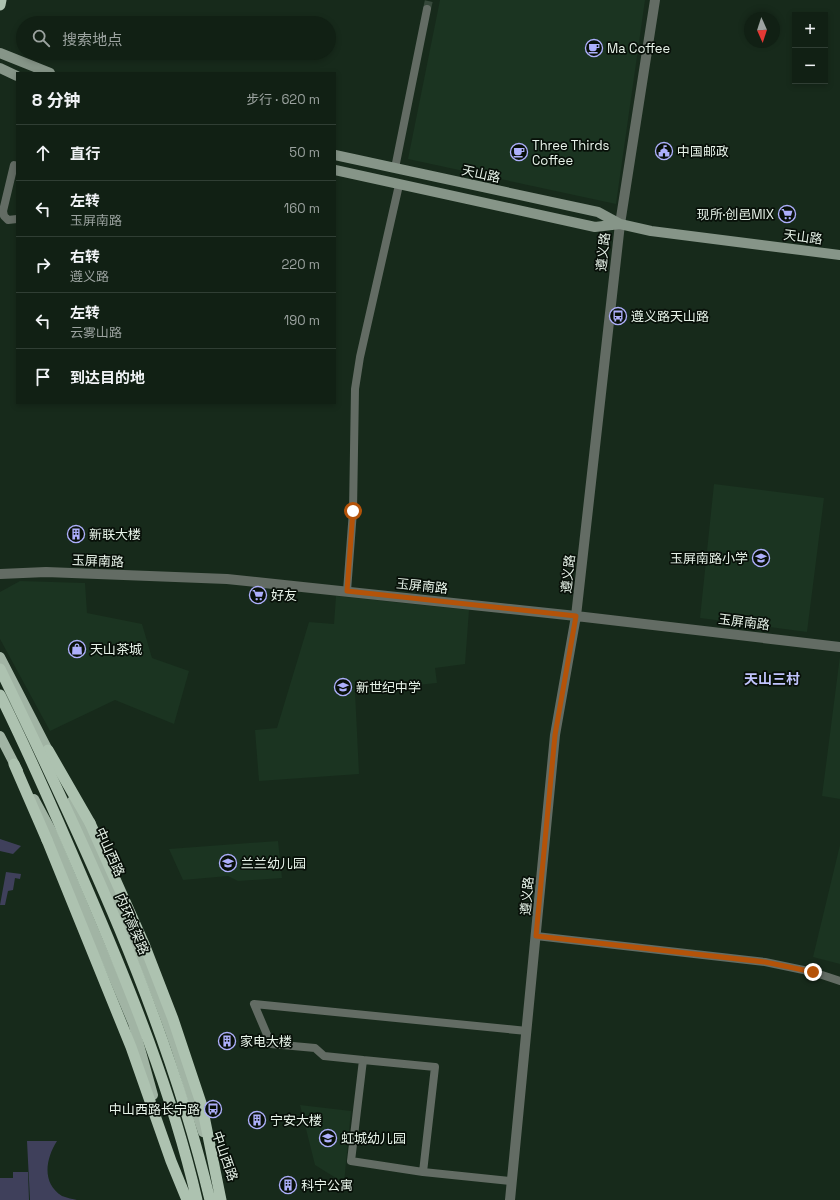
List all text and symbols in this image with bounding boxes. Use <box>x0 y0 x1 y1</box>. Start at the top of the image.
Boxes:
north arrow <box>744 12 780 48</box>
map controls <box>792 12 828 84</box>
button: + <box>792 12 828 48</box>
search box <box>16 16 336 60</box>
icon: search <box>30 27 52 49</box>
text: 搜索地点 <box>62 30 122 49</box>
cafe icon: Ma Coffee <box>584 38 604 58</box>
place label: Ma Coffee <box>607 40 670 57</box>
button: − <box>792 48 828 84</box>
text: 8 分钟 <box>32 89 81 111</box>
text: 步行 · 620 m <box>246 91 320 108</box>
place label: Three Thirds Coffee <box>532 137 610 169</box>
public building icon: 中国邮政 <box>654 141 674 161</box>
icon: ahead <box>32 142 54 164</box>
cafe icon: Three Thirds Coffee <box>509 142 529 162</box>
place label: 中国邮政 <box>677 143 729 160</box>
text: 直行 <box>70 144 100 163</box>
text: 50 m <box>289 144 320 161</box>
street label: 天山路 <box>460 162 502 186</box>
text: 左转 <box>70 191 100 210</box>
icon: left <box>32 198 54 220</box>
text: 160 m <box>284 200 320 217</box>
supermarket icon: 现所·创邑MIX <box>777 204 797 224</box>
place label: 现所·创邑MIX <box>697 206 774 223</box>
text: 玉屏南路 <box>70 212 122 229</box>
street label: 天山路 <box>783 226 823 248</box>
street label: 遵义路 <box>593 232 613 272</box>
text: 右转 <box>70 247 100 266</box>
icon: right <box>32 254 54 276</box>
text: 220 m <box>281 256 320 273</box>
text: 遵义路 <box>70 268 109 285</box>
text: 左转 <box>70 303 100 322</box>
bus stop icon: 遵义路天山路 <box>608 306 628 326</box>
place label: 遵义路天山路 <box>631 308 709 325</box>
icon: left <box>32 310 54 332</box>
text: 190 m <box>284 312 320 329</box>
text: 云雾山路 <box>70 324 122 341</box>
icon: arrive <box>32 366 54 388</box>
text: 到达目的地 <box>70 368 145 387</box>
route start <box>344 502 362 520</box>
building icon: 新联大楼 <box>66 524 86 544</box>
place label: 新联大楼 <box>89 526 141 543</box>
school or university icon: 玉屏南路小学 <box>751 548 771 568</box>
place label: 玉屏南路小学 <box>670 550 748 567</box>
street label: 玉屏南路 <box>72 552 124 570</box>
street label: 遵义路 <box>558 554 578 594</box>
street label: 玉屏南路 <box>395 575 449 597</box>
supermarket icon: 好友 <box>248 585 268 605</box>
place label: 好友 <box>271 587 297 604</box>
street label: 玉屏南路 <box>717 610 771 634</box>
shop icon: 天山茶城 <box>67 639 87 659</box>
place label: 天山茶城 <box>90 641 142 658</box>
district label: 天山三村 <box>744 670 800 688</box>
school or university icon: 新世纪中学 <box>333 677 353 697</box>
place label: 新世纪中学 <box>356 679 421 696</box>
street label: 中山西路 <box>92 825 128 879</box>
school or university icon: 兰兰幼儿园 <box>218 853 238 873</box>
place label: 兰兰幼儿园 <box>241 855 306 872</box>
street label: 遵义路 <box>517 876 537 916</box>
street label: 内环高架路 <box>111 891 153 957</box>
route end <box>804 963 822 981</box>
building icon: 家电大楼 <box>217 1031 237 1051</box>
place label: 家电大楼 <box>240 1033 292 1050</box>
bus stop icon: 中山西路长宁路 <box>203 1099 223 1119</box>
place label: 中山西路长宁路 <box>109 1101 200 1118</box>
building icon: 宁安大楼 <box>247 1110 267 1130</box>
place label: 宁安大楼 <box>270 1112 322 1129</box>
school or university icon: 虹城幼儿园 <box>318 1128 338 1148</box>
street label: 中山西路 <box>208 1129 242 1183</box>
place label: 虹城幼儿园 <box>341 1130 406 1147</box>
building icon: 科宁公寓 <box>278 1175 298 1195</box>
place label: 科宁公寓 <box>301 1177 353 1194</box>

